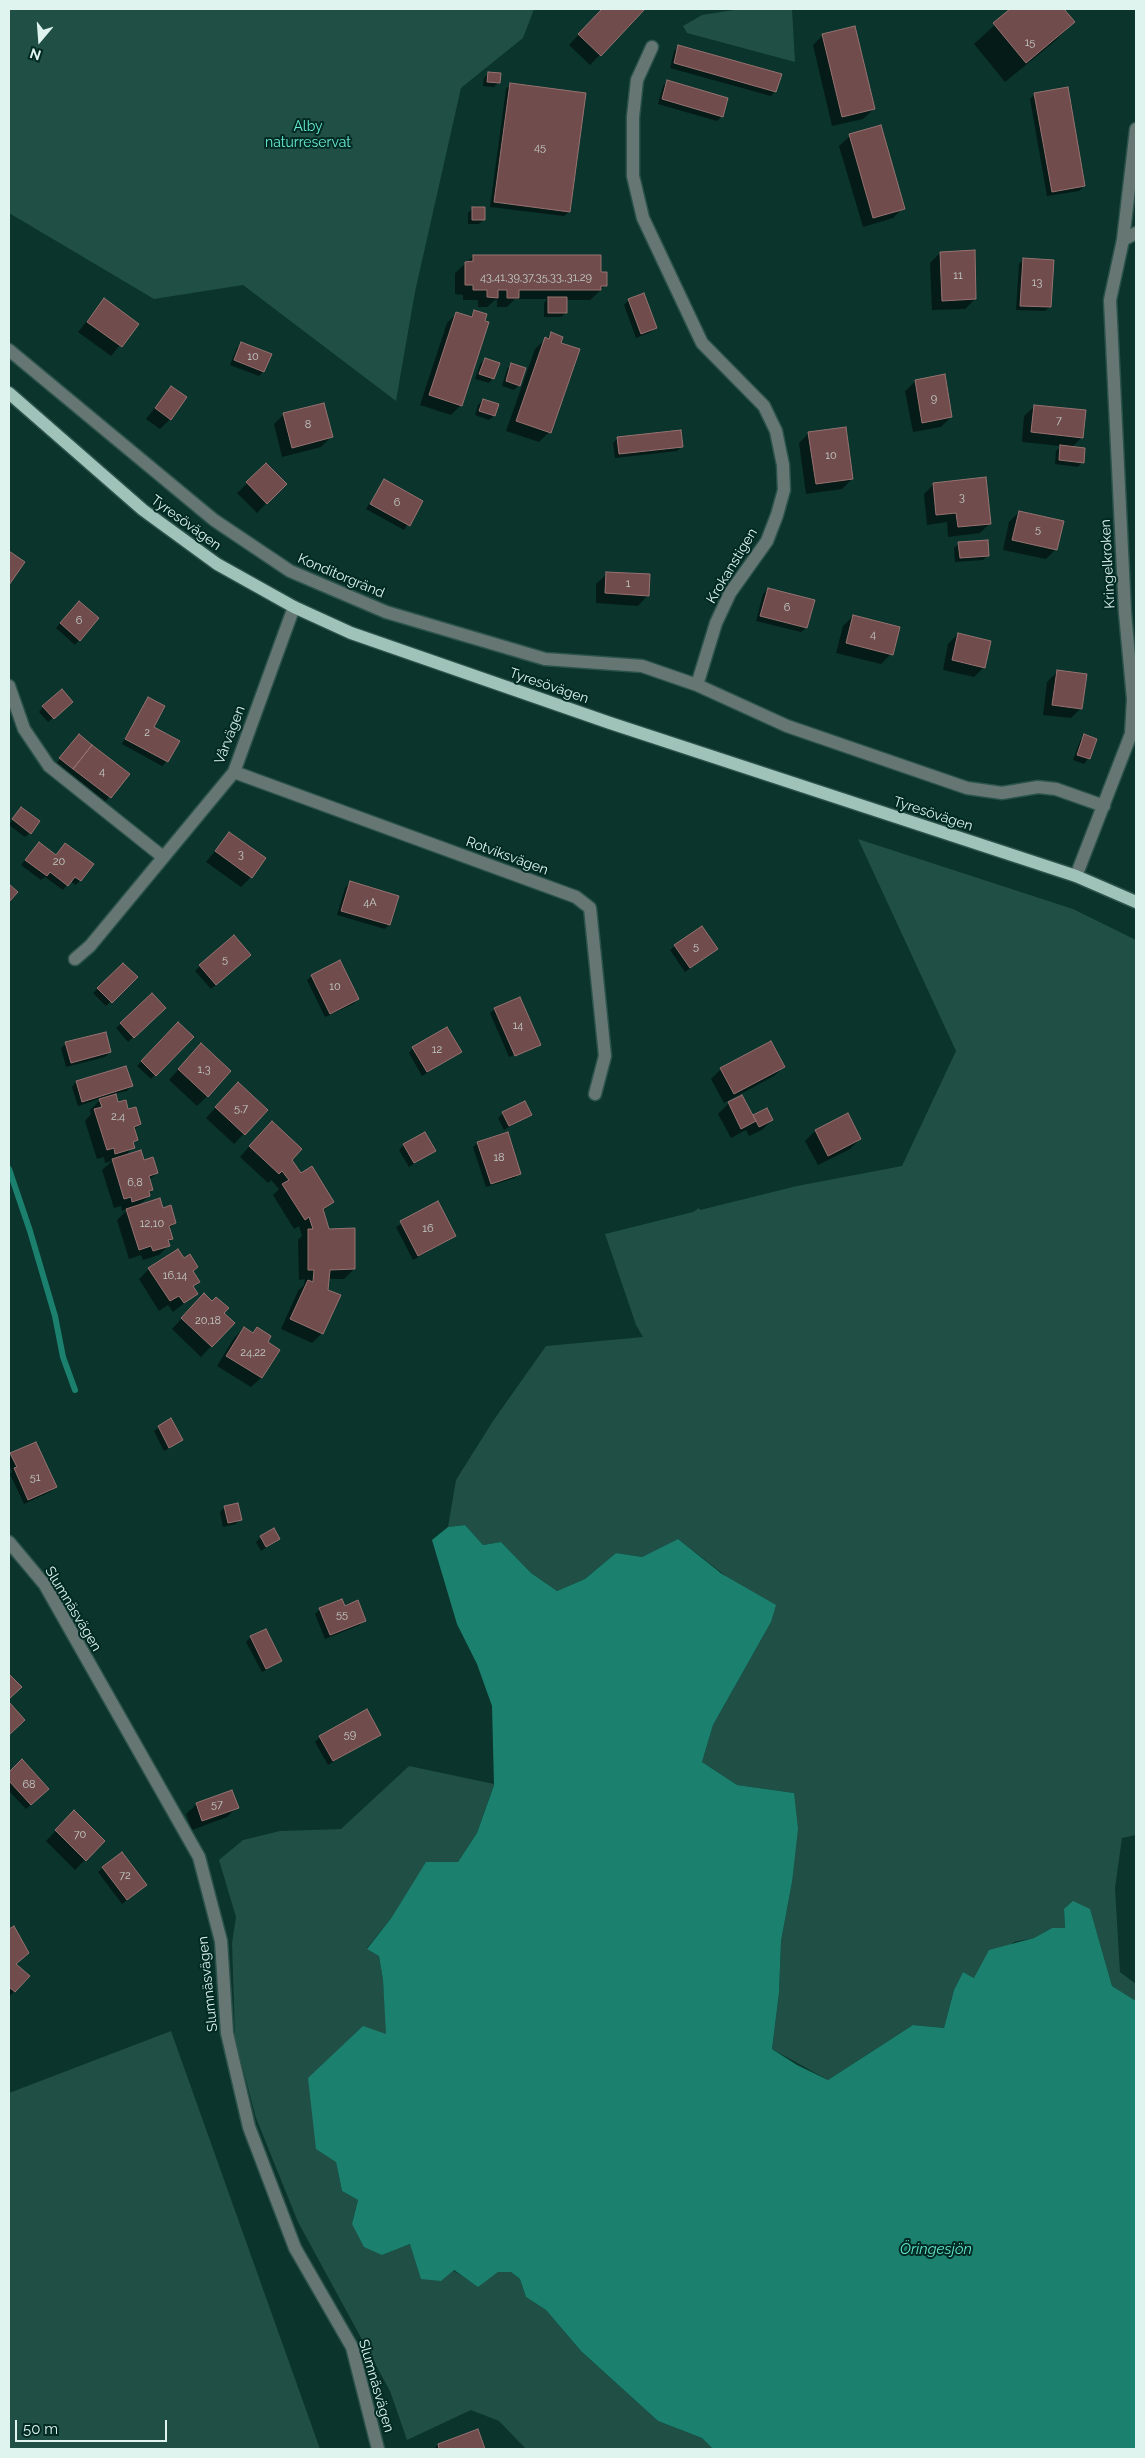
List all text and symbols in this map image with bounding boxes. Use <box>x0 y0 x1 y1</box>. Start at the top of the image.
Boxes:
north arrow <box>15 15 65 65</box>
house number: 15 <box>1025 36 1035 50</box>
text: N <box>28 45 43 64</box>
park label: Alby naturreservat <box>265 119 351 152</box>
house number: 45 <box>534 141 546 155</box>
house number: 11 <box>953 269 963 283</box>
house number: 43,41,39,37,35,33,,31,29 <box>480 271 592 285</box>
house number: 13 <box>1032 276 1042 290</box>
house number: 10 <box>247 350 259 364</box>
house number: 9 <box>931 392 937 406</box>
house number: 7 <box>1056 414 1062 428</box>
house number: 8 <box>305 418 311 432</box>
house number: 10 <box>825 449 837 463</box>
house number: 3 <box>959 491 965 505</box>
street label: Tyresövägen <box>148 492 224 554</box>
house number: 6 <box>394 496 400 510</box>
street label: Kringelkroken <box>1097 519 1119 609</box>
house number: 5 <box>1035 523 1041 537</box>
street label: Krokanstigen <box>703 525 761 607</box>
street label: Konditorgränd <box>295 550 387 602</box>
house number: 1 <box>626 577 630 591</box>
house number: 6 <box>784 601 790 615</box>
house number: 6 <box>76 614 82 628</box>
house number: 4 <box>870 628 876 642</box>
street label: Tyresövägen <box>507 665 591 707</box>
street label: Vårvägen <box>211 703 249 767</box>
house number: 2 <box>144 726 150 740</box>
house number: 4 <box>99 765 105 779</box>
street label: Tyresövägen <box>891 793 975 835</box>
street label: Rotviksvägen <box>464 833 550 879</box>
house number: 3 <box>238 848 244 862</box>
house number: 20 <box>53 855 65 869</box>
house number: 4A <box>363 896 377 910</box>
house number: 5 <box>693 940 699 954</box>
house number: 5 <box>222 953 228 967</box>
house number: 10 <box>329 980 341 994</box>
house number: 14 <box>513 1019 523 1033</box>
house number: 12 <box>432 1043 442 1057</box>
house number: 1,3 <box>197 1063 211 1077</box>
house number: 5,7 <box>234 1102 248 1116</box>
house number: 2,4 <box>111 1110 125 1124</box>
house number: 18 <box>493 1151 505 1165</box>
house number: 6,8 <box>127 1176 143 1190</box>
house number: 12,10 <box>140 1217 164 1231</box>
house number: 16 <box>422 1222 434 1236</box>
house number: 16,14 <box>163 1269 187 1283</box>
house number: 20,18 <box>195 1314 221 1328</box>
house number: 24,22 <box>240 1346 266 1360</box>
house number: 51 <box>30 1471 40 1485</box>
street label: Slumnäsvägen <box>41 1564 105 1654</box>
house number: 55 <box>336 1608 348 1622</box>
house number: 59 <box>344 1728 356 1742</box>
house number: 68 <box>22 1778 36 1792</box>
house number: 57 <box>211 1798 223 1812</box>
house number: 70 <box>74 1828 86 1842</box>
house number: 72 <box>119 1869 131 1883</box>
street label: Slumnäsvägen <box>195 1935 221 2033</box>
water label: Öringesjön <box>900 2240 972 2258</box>
street label: Slumnäsvägen <box>355 2338 397 2434</box>
scale bar <box>18 2410 170 2442</box>
text: 50 m <box>23 2420 58 2438</box>

